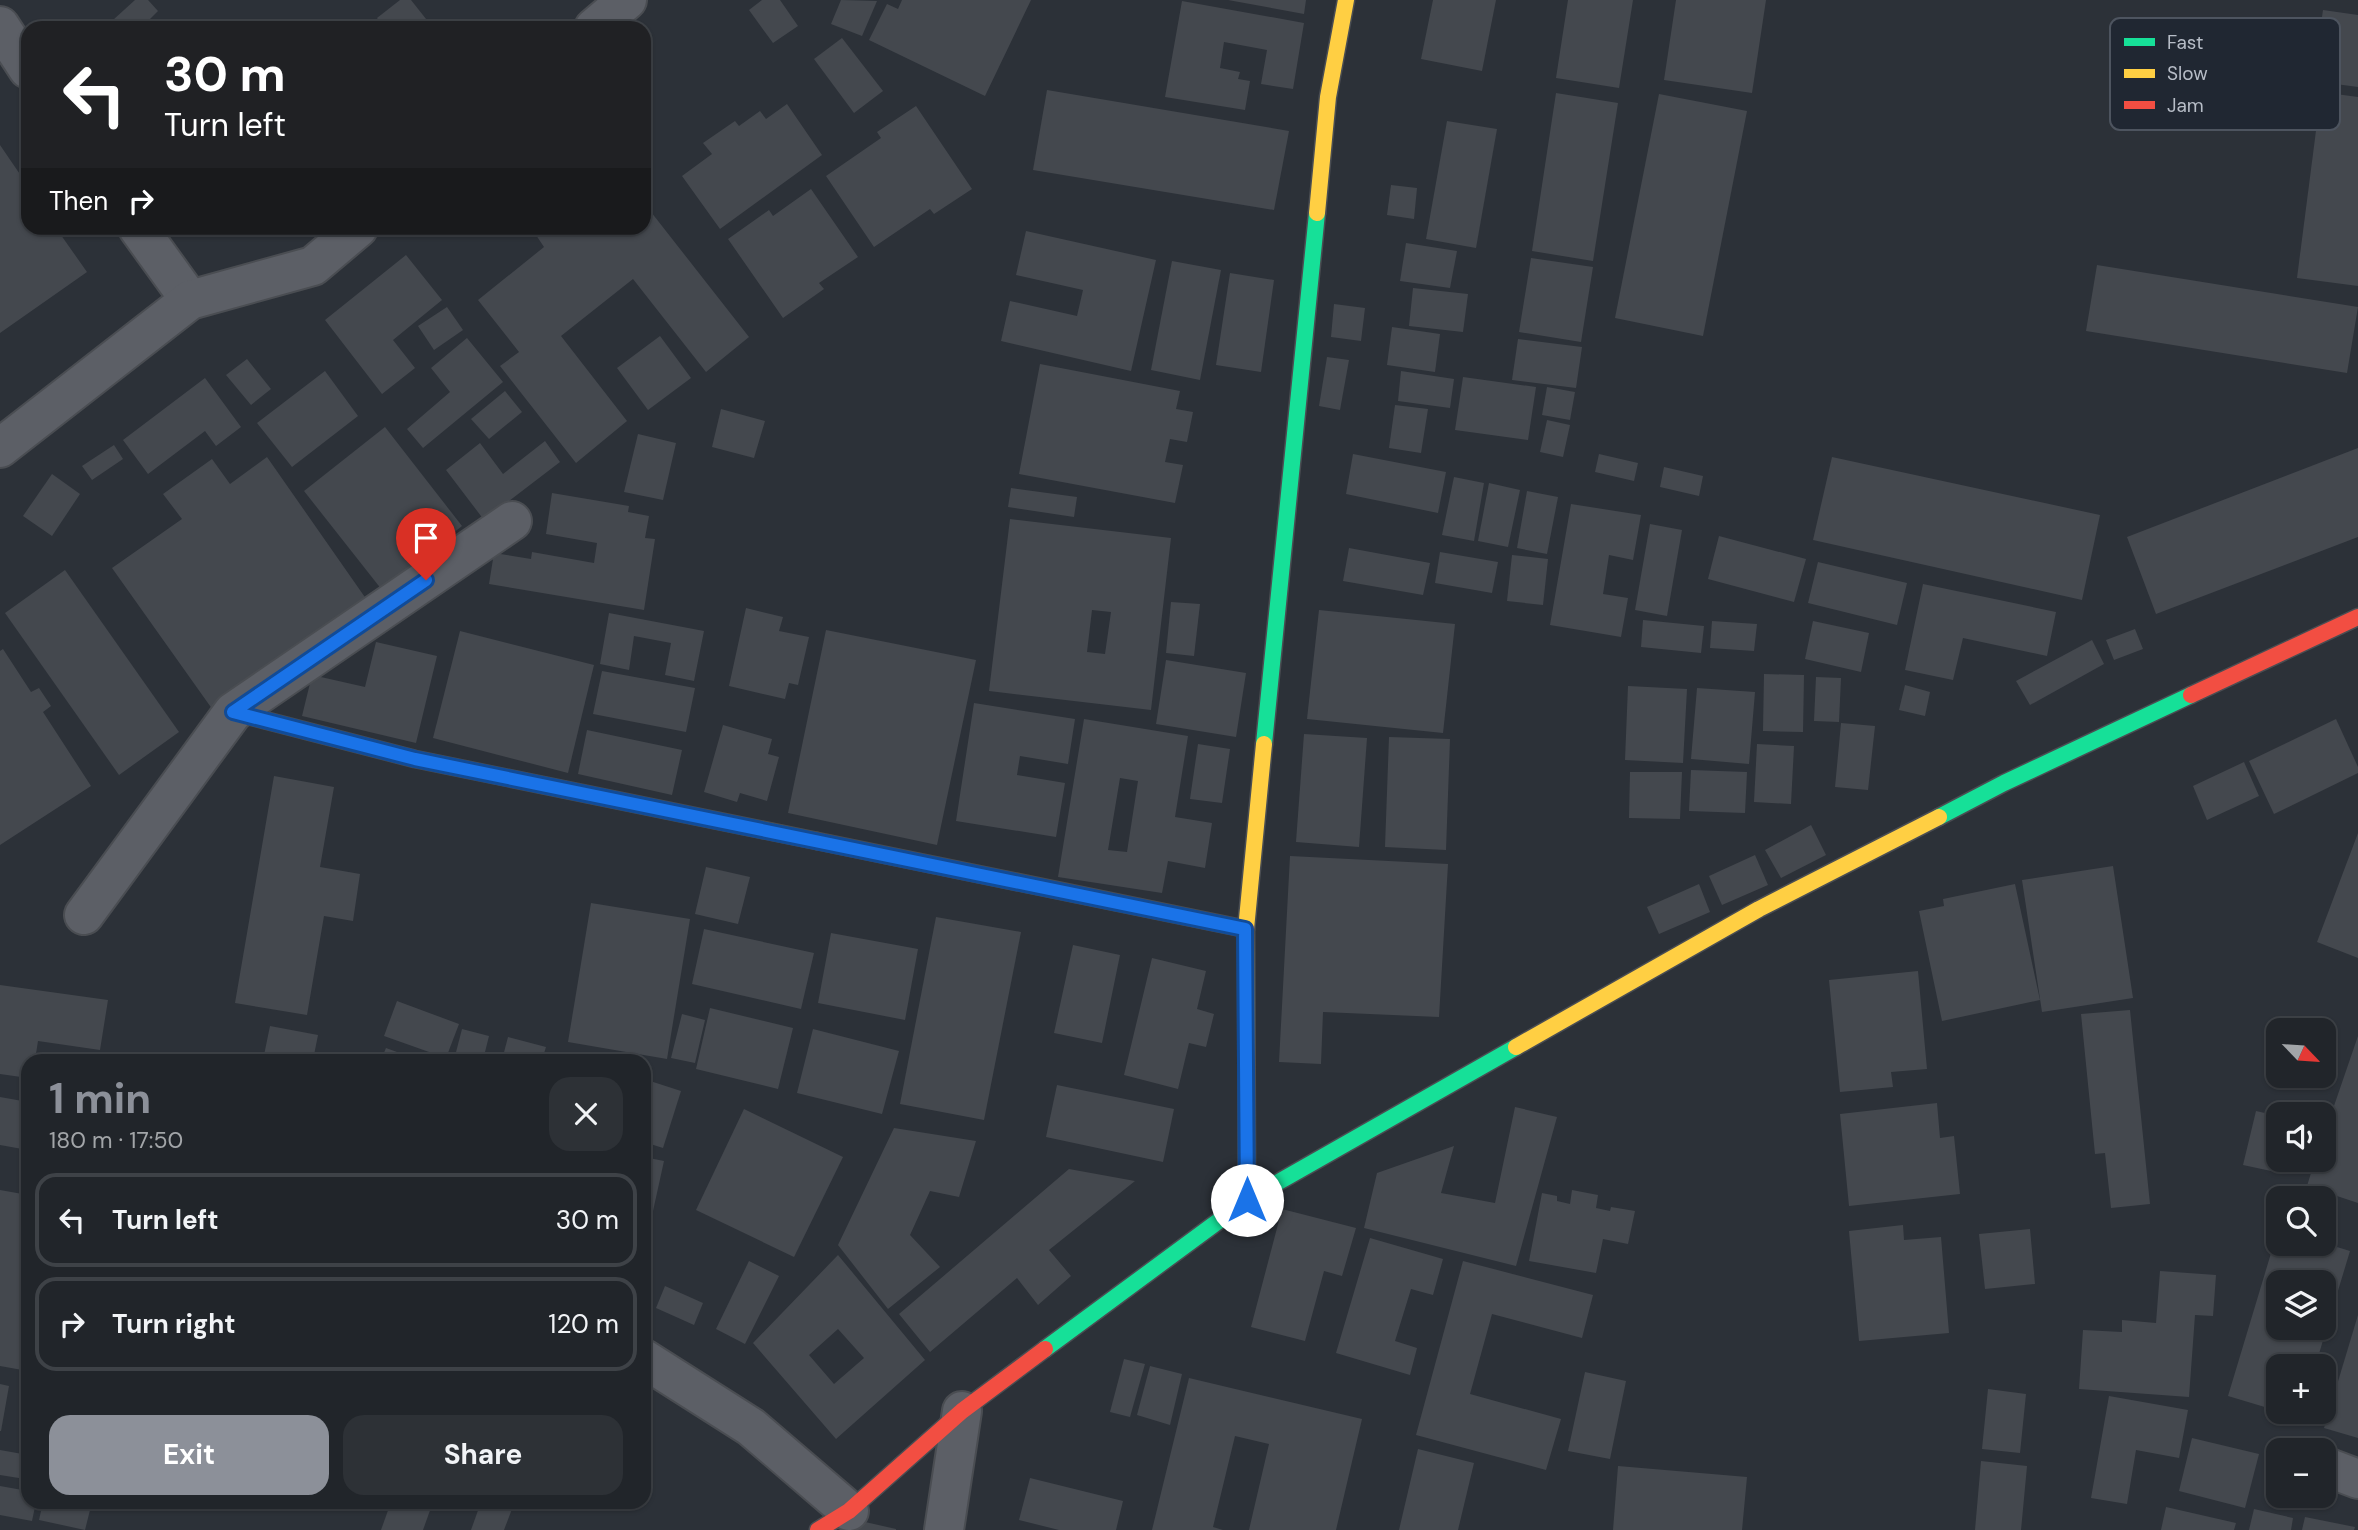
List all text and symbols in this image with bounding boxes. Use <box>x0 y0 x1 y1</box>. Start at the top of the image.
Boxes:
legend <box>2110 18 2340 130</box>
text: Fast <box>2167 30 2203 55</box>
text: 30 m <box>164 42 286 106</box>
icon: left <box>49 49 140 140</box>
text: Slow <box>2167 61 2208 86</box>
text: Jam <box>2167 93 2204 118</box>
text: Turn left <box>164 104 286 146</box>
icon: right <box>122 182 160 220</box>
text: Then <box>49 184 108 218</box>
pin <box>396 508 456 580</box>
icon: arrive <box>407 519 445 557</box>
north arrow <box>2266 1018 2336 1088</box>
map controls <box>2266 1018 2336 1508</box>
text: 1 min <box>49 1071 151 1126</box>
button: close <box>549 1077 623 1151</box>
button: sound <box>2266 1102 2336 1172</box>
text: 180 m · 17:50 <box>49 1125 183 1155</box>
position arrow <box>1210 1163 1284 1237</box>
button: search <box>2266 1186 2336 1256</box>
icon: left <box>53 1201 91 1239</box>
text: Turn left <box>112 1203 219 1237</box>
text: 30 m <box>556 1203 619 1237</box>
button: layers <box>2266 1270 2336 1340</box>
icon: right <box>53 1305 91 1343</box>
text: Turn right <box>112 1307 236 1341</box>
text: 120 m <box>548 1307 619 1341</box>
button: + <box>2266 1354 2336 1424</box>
button: Exit <box>49 1415 329 1495</box>
button: Share <box>343 1415 623 1495</box>
button: − <box>2266 1438 2336 1508</box>

